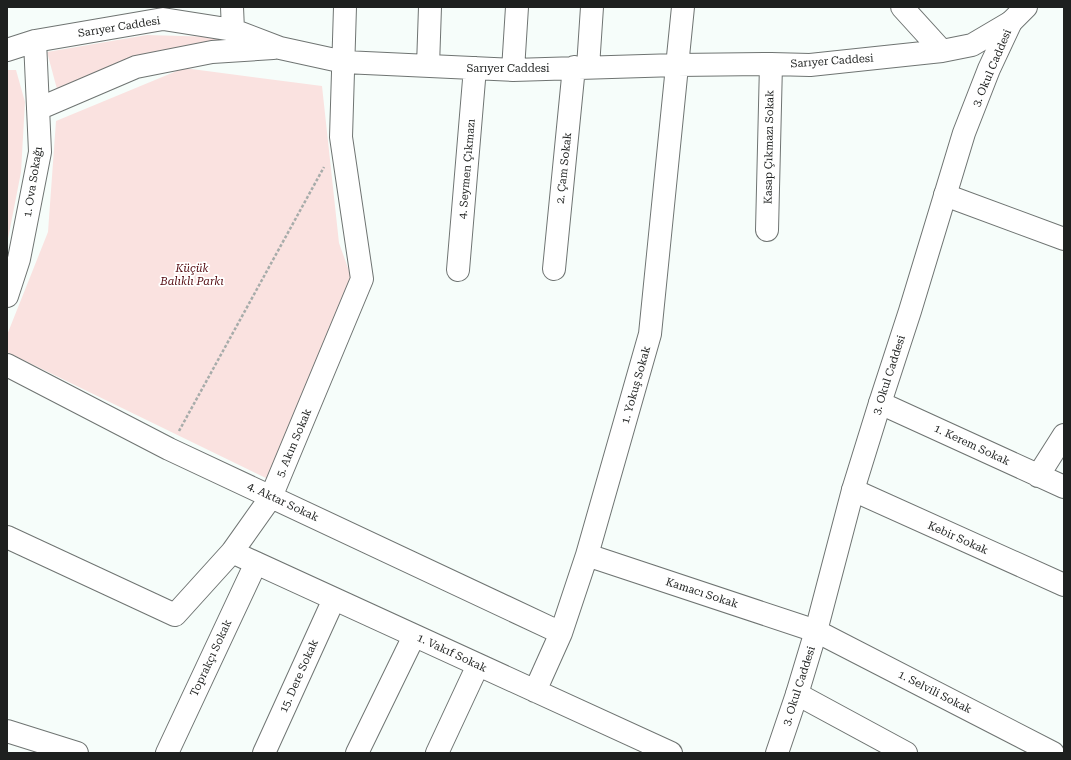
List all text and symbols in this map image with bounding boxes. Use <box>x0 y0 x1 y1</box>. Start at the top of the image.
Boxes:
street label: Sarıyer Caddesi <box>77 14 162 40</box>
street label: 3. Okul Caddesi <box>970 27 1014 109</box>
street label: Sarıyer Caddesi <box>790 52 874 70</box>
street label: Sarıyer Caddesi <box>466 62 550 75</box>
street label: Kasap Çıkmazı Sokak <box>762 90 776 204</box>
street label: 4. Seymen Çıkmazı <box>456 118 478 220</box>
street label: 2. Çam Sokak <box>554 132 574 204</box>
street label: 1. Ova Sokağı <box>21 145 45 218</box>
park label: Küçük Balıklı Parkı <box>159 262 224 288</box>
street label: 3. Okul Caddesi <box>870 333 908 416</box>
street label: 1. Yokuş Sokak <box>619 345 653 425</box>
street label: 5. Akın Sokak <box>274 407 314 479</box>
street label: 1. Kerem Sokak <box>932 422 1012 468</box>
street label: 4. Aktar Sokak <box>245 480 321 524</box>
street label: Kebir Sokak <box>926 519 990 557</box>
street label: Kamacı Sokak <box>664 575 740 611</box>
street label: Toprakçı Sokak <box>187 617 235 699</box>
street label: 1. Vakıf Sokak <box>415 631 489 675</box>
street label: 15. Dere Sokak <box>277 637 321 715</box>
street label: 3. Okul Caddesi <box>780 644 818 727</box>
street label: 1. Selvili Sokak <box>896 668 974 716</box>

